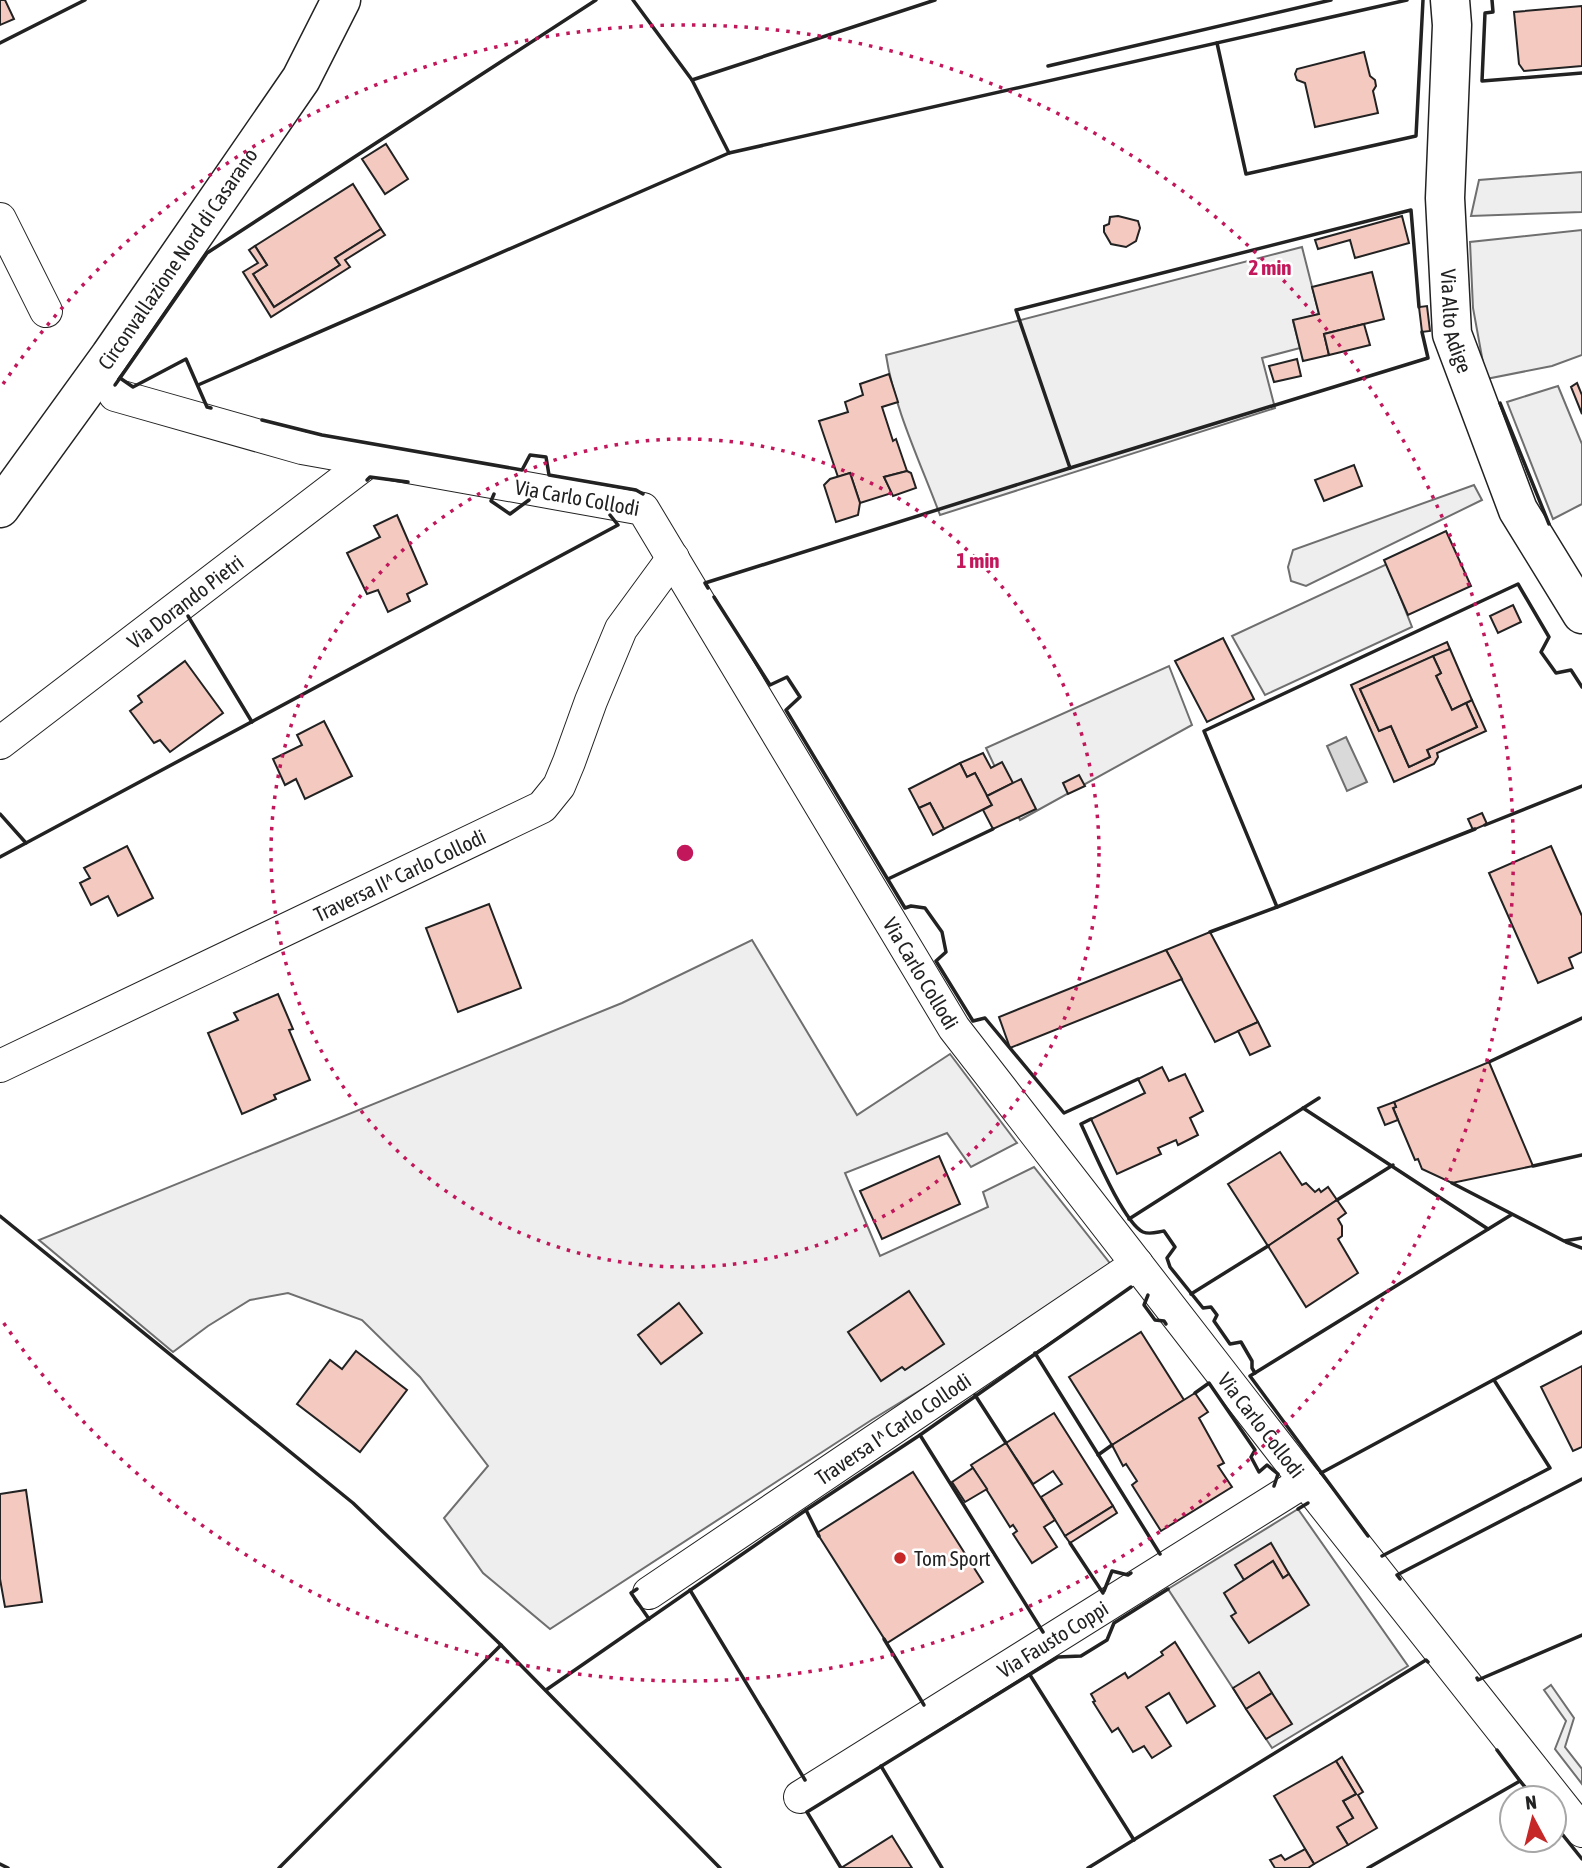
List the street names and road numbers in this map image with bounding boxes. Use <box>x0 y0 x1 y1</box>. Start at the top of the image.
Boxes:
street label: Circonvallazione Nord di Casarano <box>92 143 262 374</box>
street label: Via Alto Adige <box>1437 268 1477 376</box>
street label: Via Carlo Collodi <box>513 474 642 520</box>
street label: Via Dorando Pietri <box>122 550 248 653</box>
street label: Traversa II^ Carlo Collodi <box>310 824 489 926</box>
street label: Via Carlo Collodi <box>878 913 964 1034</box>
street label: Traversa I^ Carlo Collodi <box>811 1368 975 1490</box>
street label: Via Carlo Collodi <box>1213 1368 1310 1482</box>
street label: Via Fausto Coppi <box>993 1595 1112 1682</box>

